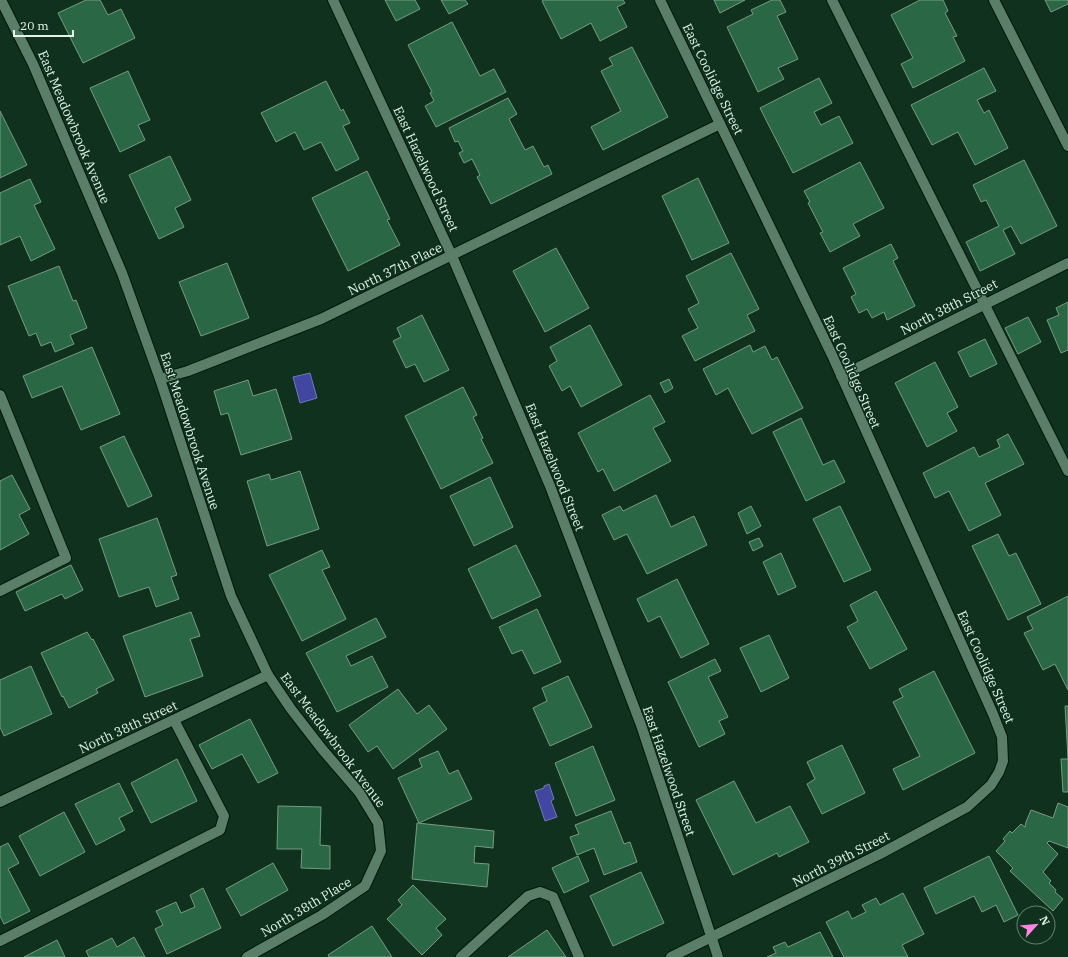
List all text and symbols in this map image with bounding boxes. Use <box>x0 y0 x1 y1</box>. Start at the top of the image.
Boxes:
scale bar <box>14 12 73 38</box>
text: 20 m <box>20 18 49 33</box>
street label: East Coolidge Street <box>679 21 748 138</box>
street label: East Meadowbrook Avenue <box>34 48 114 206</box>
street label: East Hazelwood Street <box>389 104 463 235</box>
street label: North 37th Place <box>345 239 445 299</box>
street label: North 38th Street <box>898 275 1001 339</box>
street label: East Coolidge Street <box>819 313 885 431</box>
street label: East Meadowbrook Avenue <box>156 350 224 512</box>
street label: East Hazelwood Street <box>522 401 589 534</box>
street label: East Coolidge Street <box>953 608 1019 726</box>
street label: East Meadowbrook Avenue <box>277 669 389 811</box>
street label: North 38th Street <box>76 697 180 757</box>
street label: East Hazelwood Street <box>639 704 699 839</box>
street label: North 39th Street <box>790 827 893 891</box>
street label: North 38th Place <box>257 873 355 941</box>
north arrow <box>1016 905 1056 945</box>
text: N <box>1037 913 1053 928</box>

